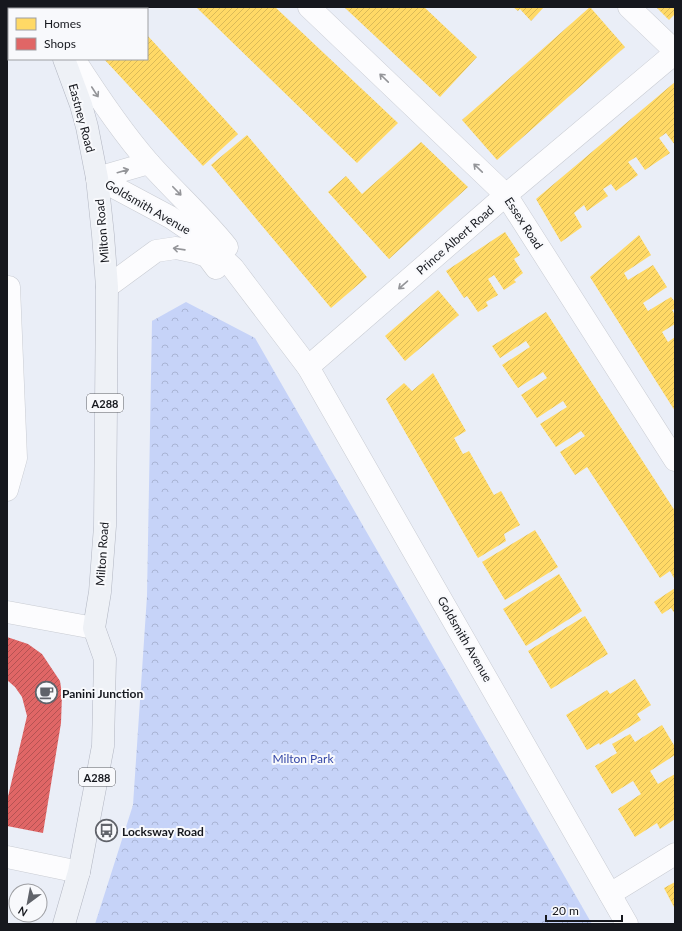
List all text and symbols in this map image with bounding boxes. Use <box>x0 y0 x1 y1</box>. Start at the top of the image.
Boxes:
legend <box>8 8 148 60</box>
text: Homes <box>44 16 81 31</box>
text: Shops <box>44 36 76 51</box>
one-way arrow <box>379 74 389 83</box>
street label: Eastney Road <box>66 82 98 154</box>
one-way arrow <box>91 86 99 97</box>
one-way arrow <box>473 163 483 173</box>
one-way arrow <box>116 167 129 174</box>
street label: Goldsmith Avenue <box>103 176 193 238</box>
one-way arrow <box>172 186 181 196</box>
street label: Essex Road <box>502 194 546 252</box>
street label: Milton Road <box>92 198 112 264</box>
street label: Prince Albert Road <box>413 202 497 278</box>
one-way arrow <box>173 245 186 253</box>
one-way arrow <box>398 281 408 290</box>
road number: A288 <box>87 394 123 412</box>
street label: Milton Road <box>92 521 112 587</box>
street label: Goldsmith Avenue <box>434 594 496 684</box>
cafe icon: Panini Junction <box>34 680 60 706</box>
place label: Panini Junction <box>62 686 143 701</box>
park label: Milton Park <box>272 751 334 766</box>
road number: A288 <box>79 768 115 786</box>
bus stop icon: Locksway Road <box>93 818 119 844</box>
place label: Locksway Road <box>122 824 204 839</box>
north arrow <box>8 883 48 923</box>
scale bar <box>546 897 622 923</box>
text: 20 m <box>552 903 579 918</box>
text: N <box>15 904 29 920</box>

